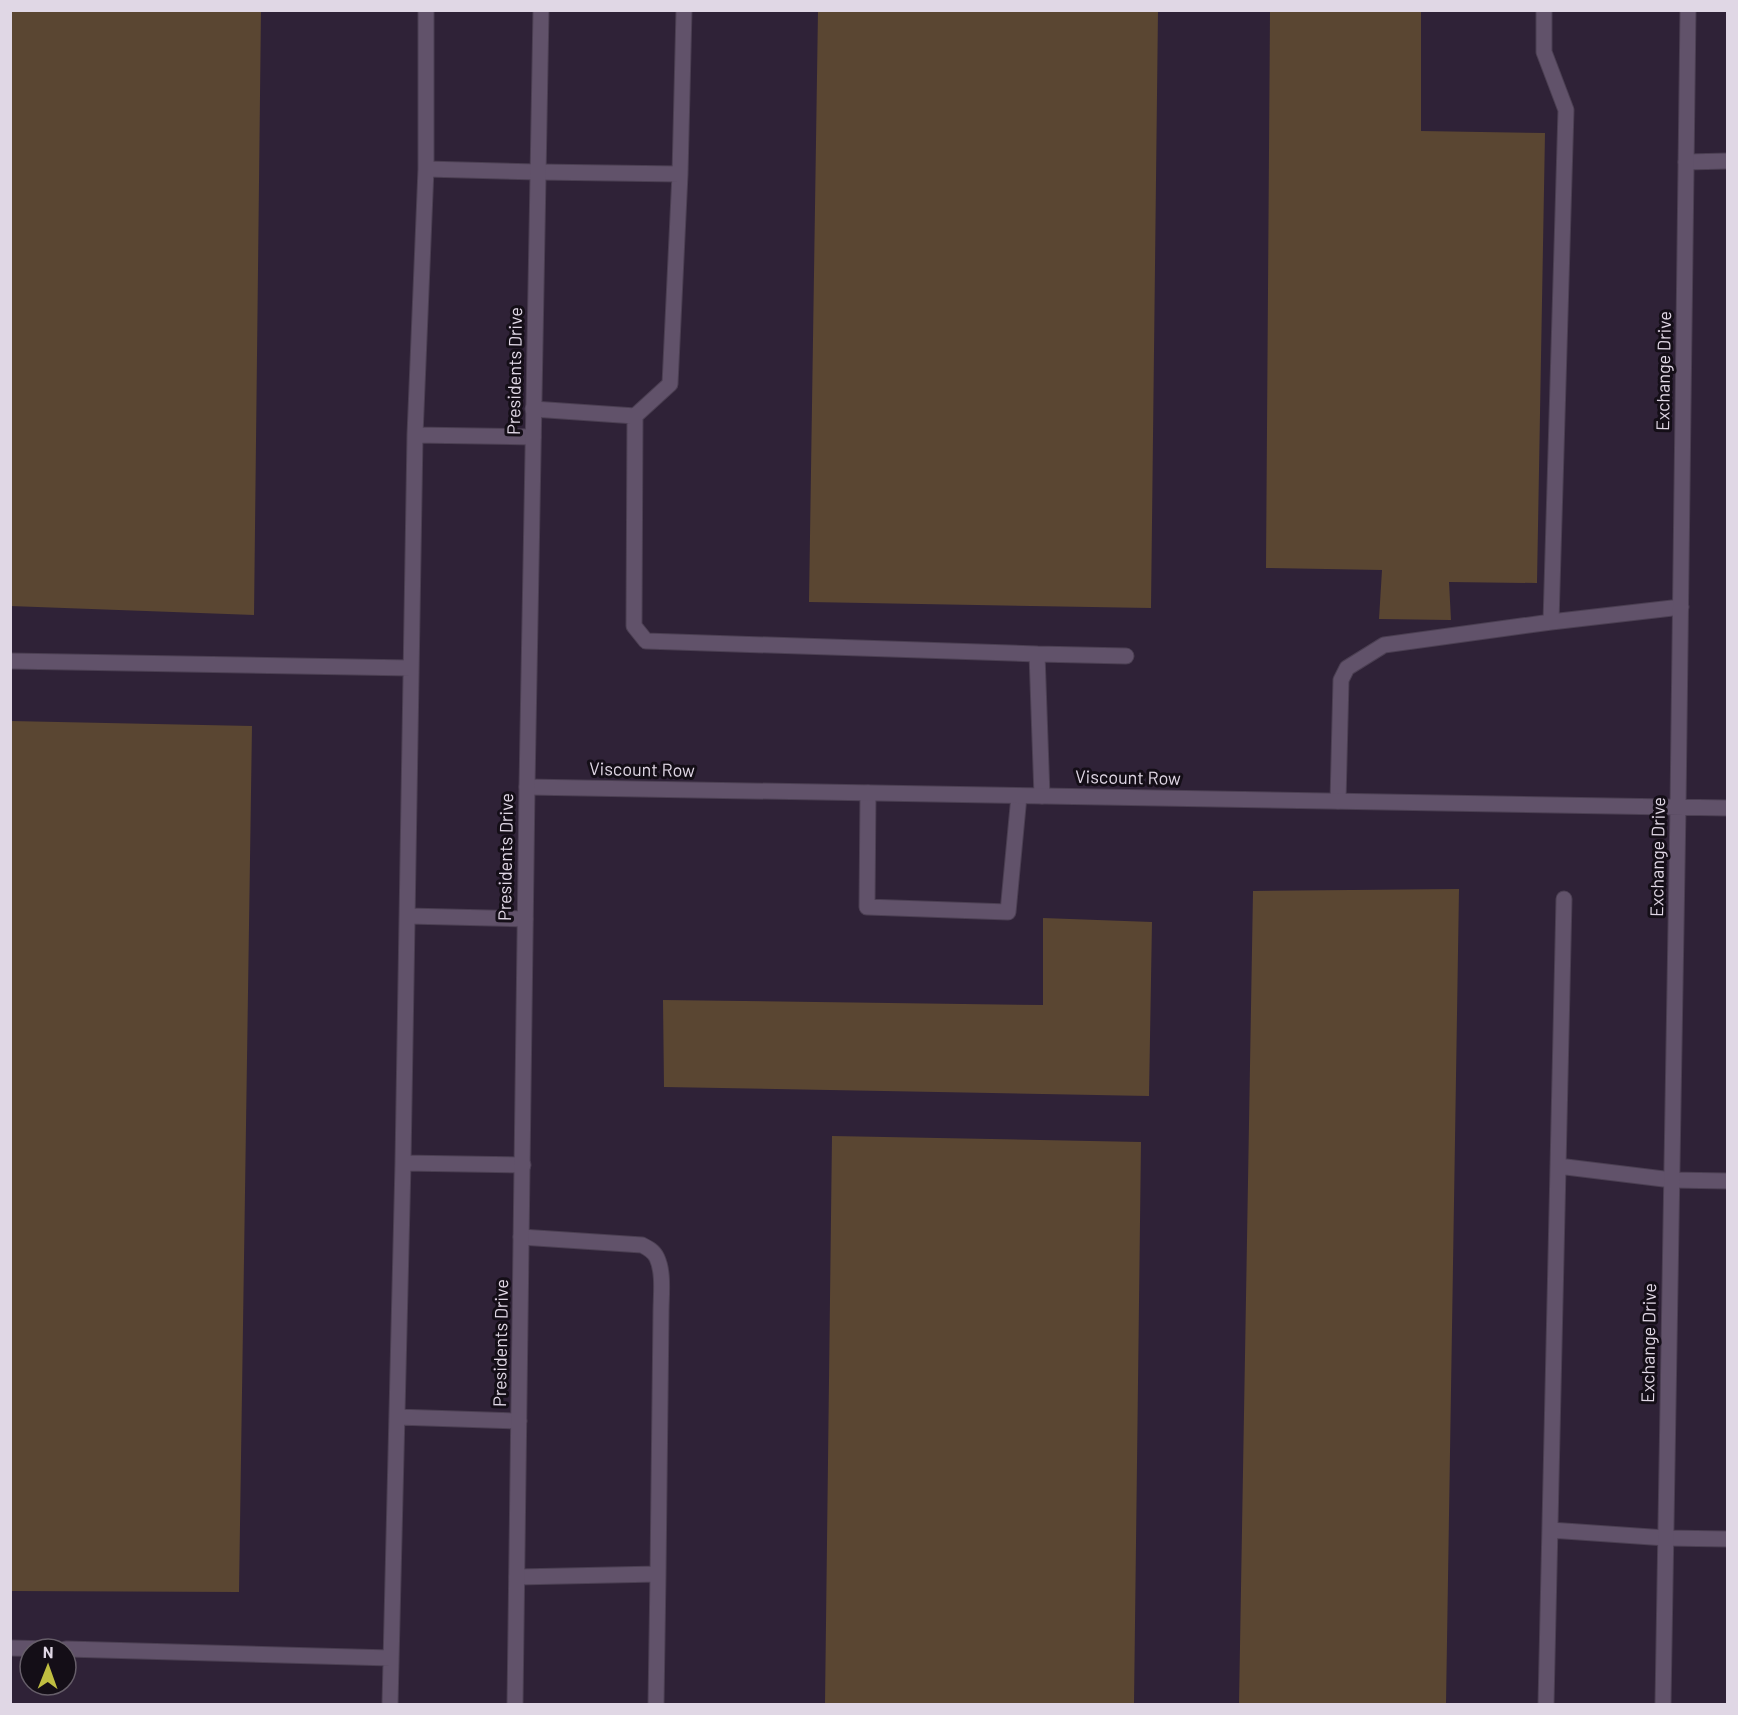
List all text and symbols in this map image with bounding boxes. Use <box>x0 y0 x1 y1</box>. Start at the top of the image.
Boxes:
street label: Presidents Drive <box>502 307 526 435</box>
street label: Exchange Drive <box>1651 311 1675 431</box>
street label: Viscount Row <box>589 757 695 781</box>
street label: Viscount Row <box>1075 765 1181 789</box>
street label: Presidents Drive <box>493 793 517 921</box>
street label: Exchange Drive <box>1645 797 1669 917</box>
street label: Presidents Drive <box>488 1279 512 1407</box>
street label: Exchange Drive <box>1636 1283 1660 1403</box>
north arrow <box>18 1637 78 1697</box>
text: N <box>43 1642 54 1661</box>

